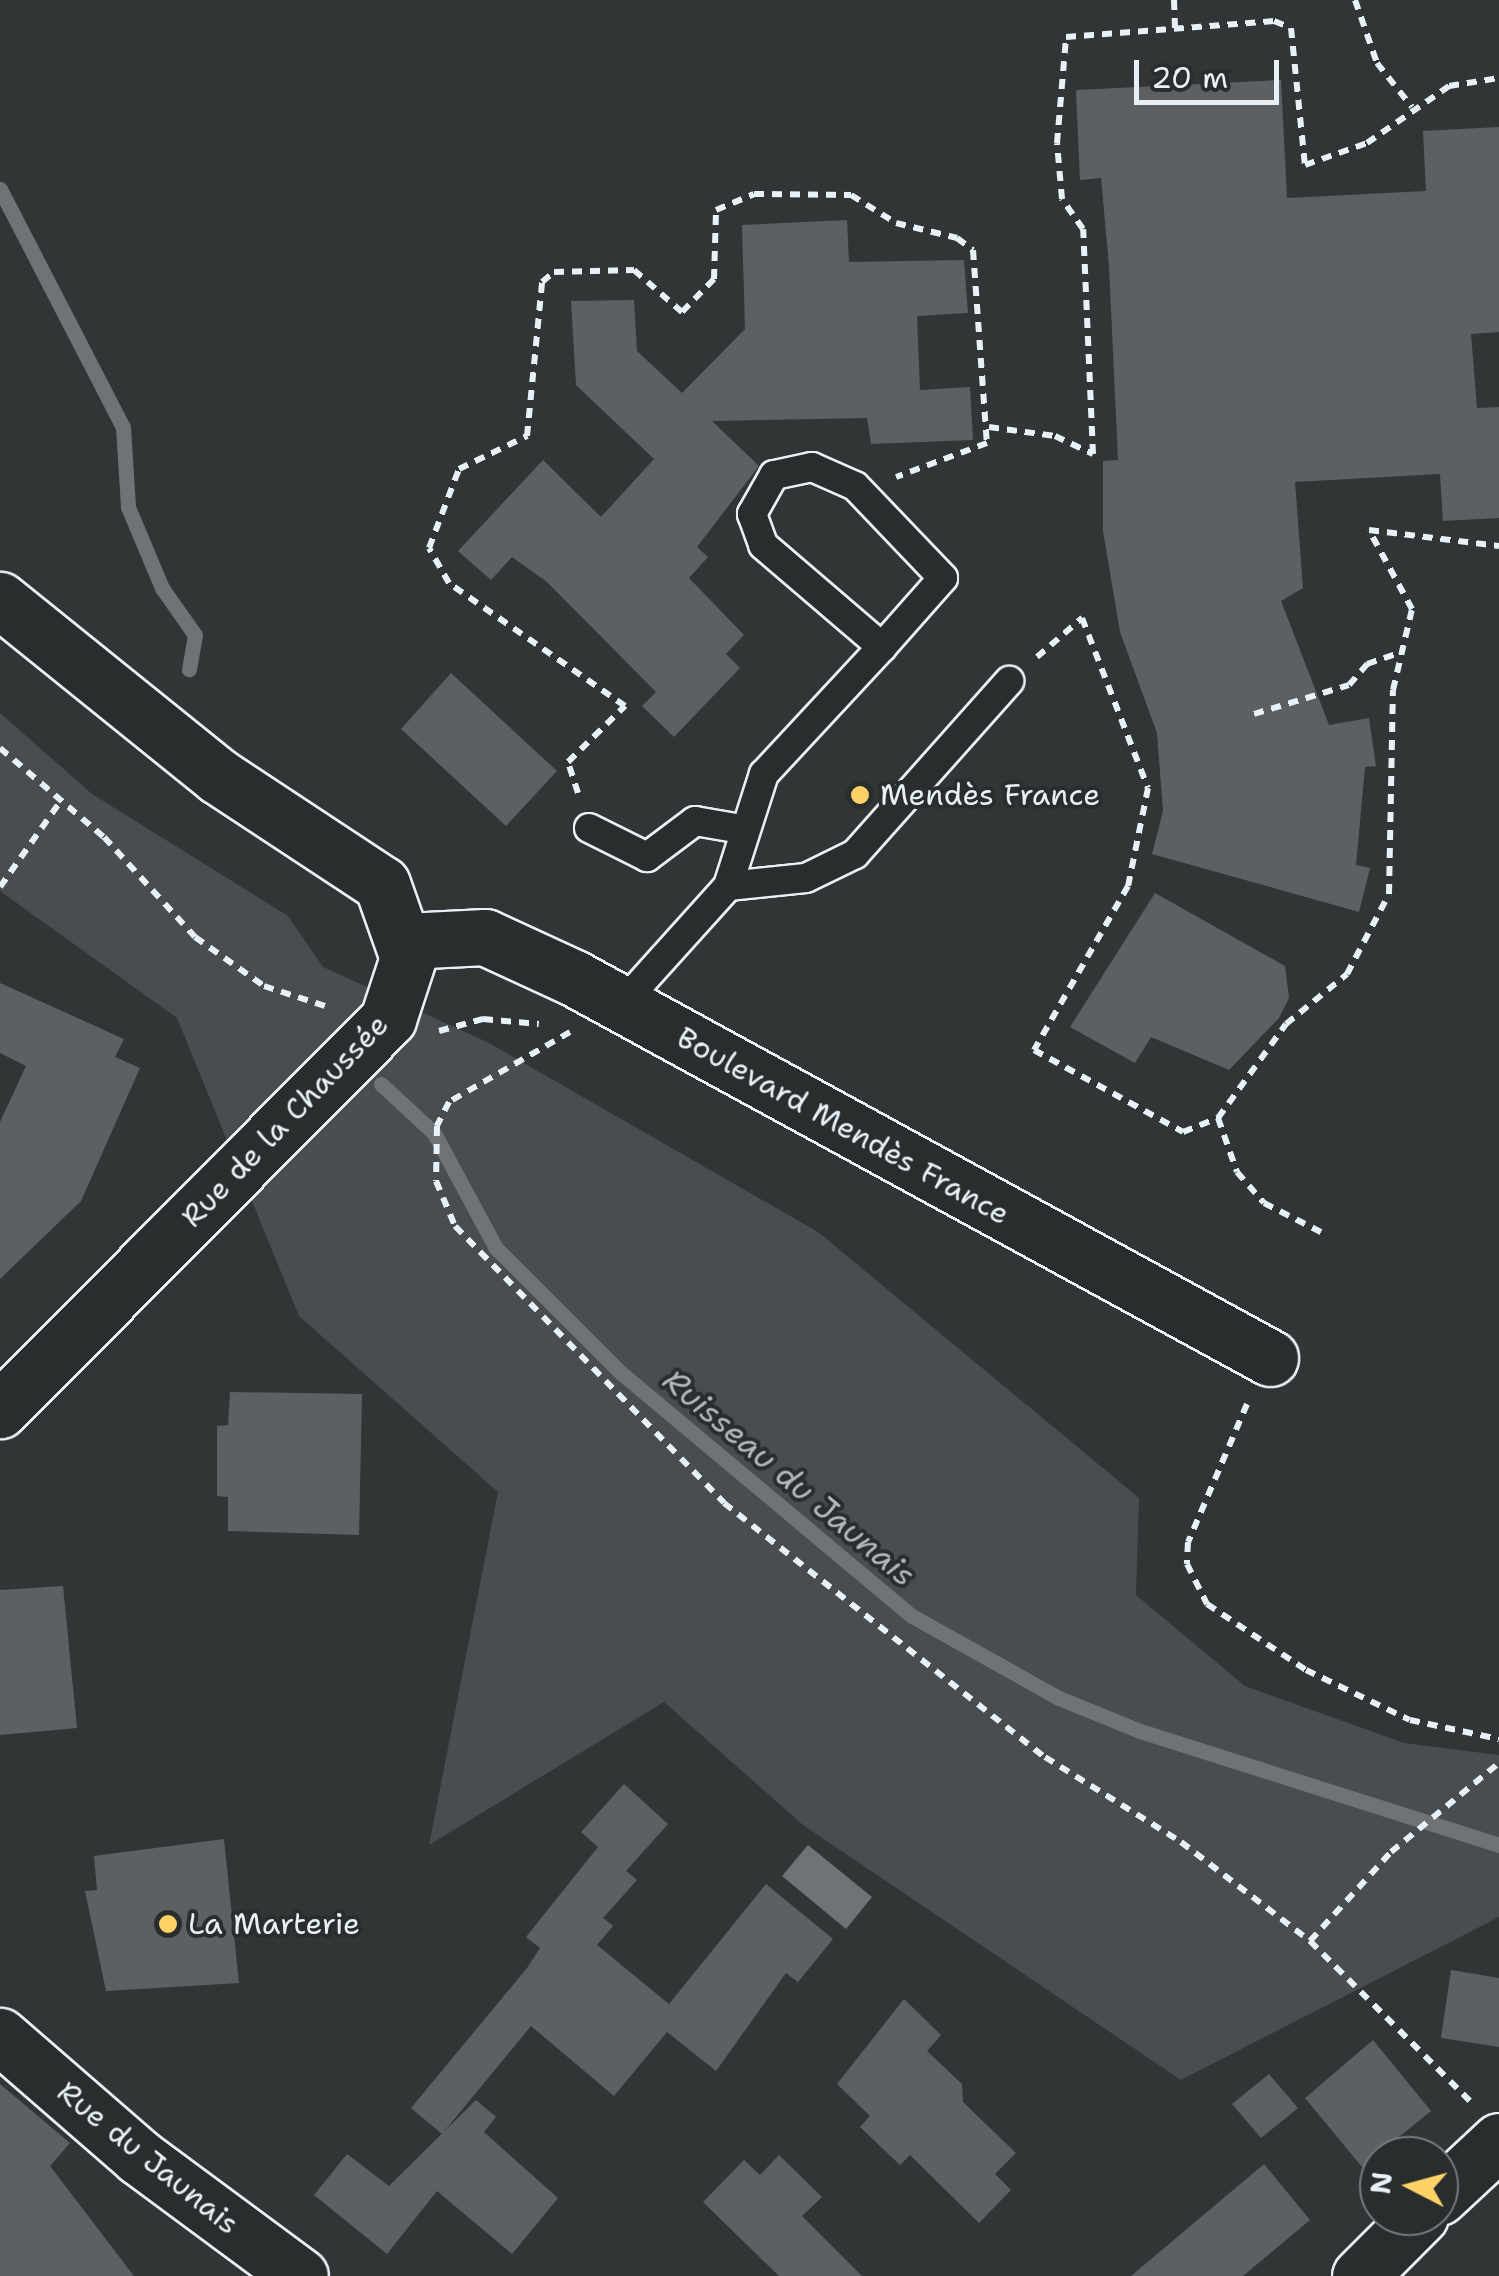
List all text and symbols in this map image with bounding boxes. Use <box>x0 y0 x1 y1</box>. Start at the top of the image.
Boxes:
scale bar <box>1139 40 1284 102</box>
text: 20 m <box>1151 57 1228 98</box>
place label: Mendès France <box>880 777 1100 813</box>
marker: Mendès France <box>849 784 871 806</box>
street label: Rue de la Chaussée <box>174 1007 396 1235</box>
street label: Boulevard Mendès France <box>670 1019 1016 1233</box>
water label: Ruisseau du Jaunais <box>655 1361 923 1595</box>
place label: La Marterie <box>188 1906 360 1942</box>
marker: La Marterie <box>157 1913 179 1935</box>
street label: Rue du Jaunais <box>50 2074 246 2242</box>
north arrow <box>1359 2136 1459 2236</box>
text: N <box>1361 2170 1401 2196</box>

